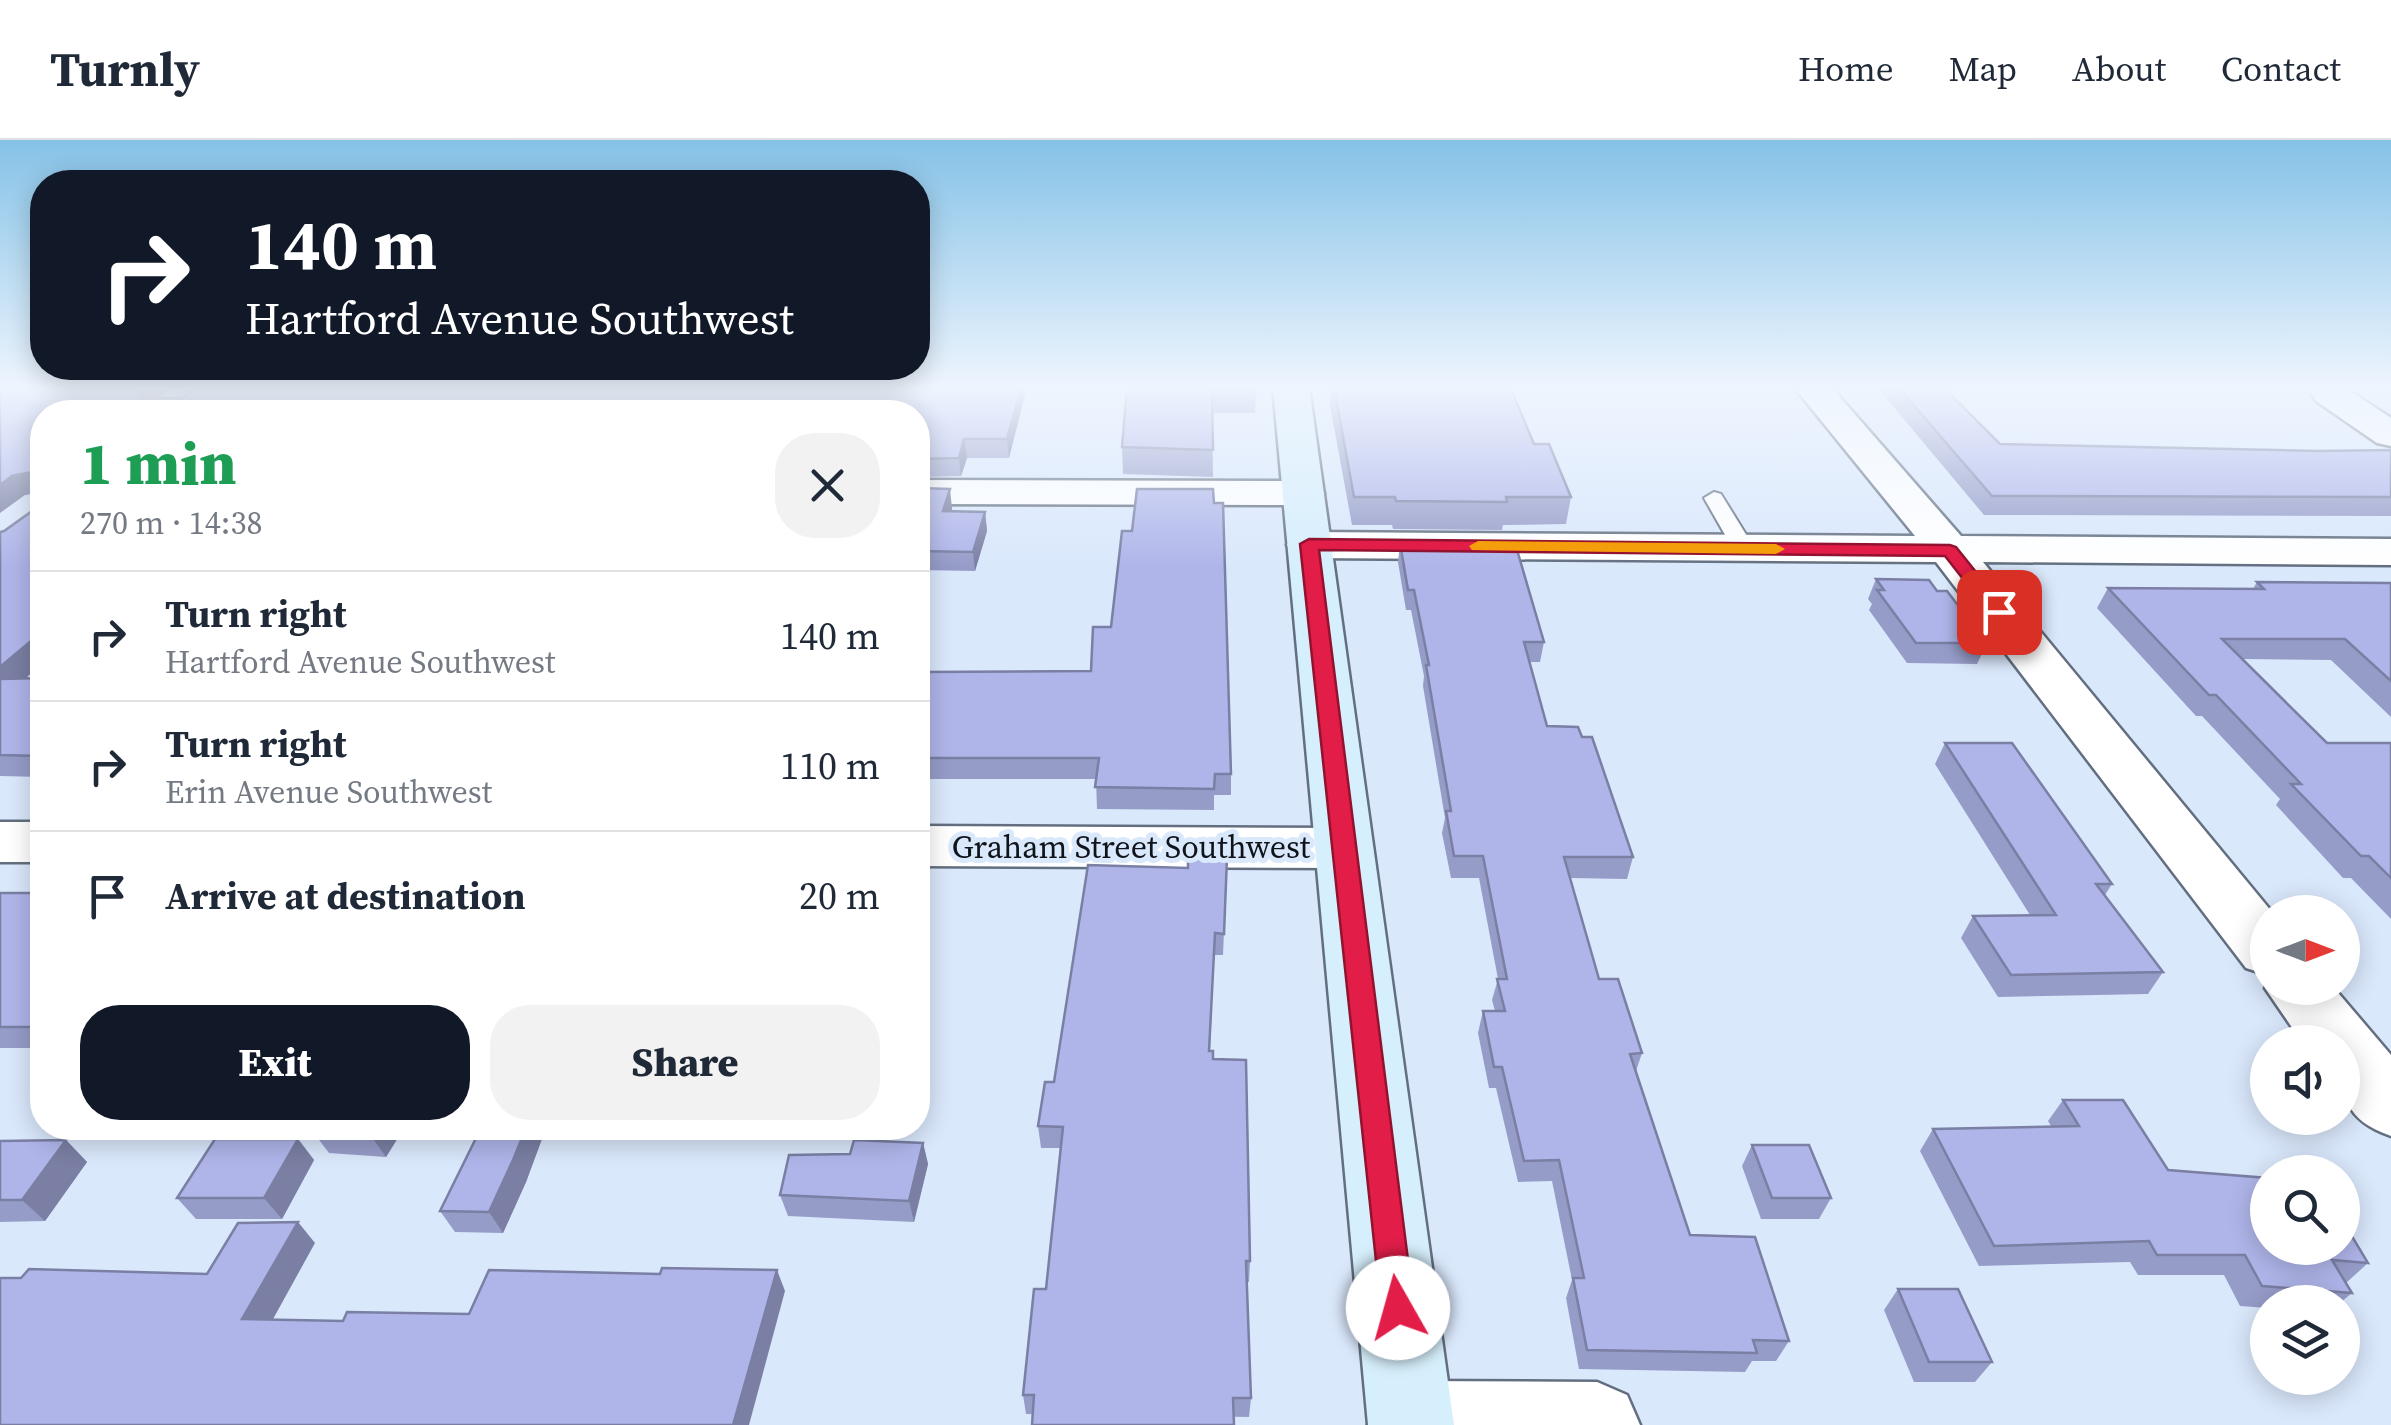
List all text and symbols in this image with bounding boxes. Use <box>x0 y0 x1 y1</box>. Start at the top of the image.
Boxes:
text: Turnly <box>50 36 200 102</box>
text: Home <box>1798 45 1894 93</box>
text: Map <box>1949 45 2017 93</box>
text: About <box>2072 45 2166 93</box>
text: Contact <box>2221 45 2341 93</box>
text: 140 m <box>245 196 437 292</box>
icon: right <box>80 210 210 340</box>
text: Hartford Avenue Southwest <box>245 287 794 349</box>
text: 1 min <box>80 422 236 504</box>
button: close <box>775 433 880 538</box>
text: 270 m · 14:38 <box>80 501 262 545</box>
pin <box>1957 570 2042 655</box>
icon: arrive <box>1972 585 2027 640</box>
text: Turn right <box>165 588 347 640</box>
icon: right <box>80 609 135 664</box>
text: 140 m <box>780 610 880 662</box>
text: Hartford Avenue Southwest <box>165 640 555 684</box>
text: Turn right <box>165 718 347 770</box>
icon: right <box>80 739 135 794</box>
text: 110 m <box>780 740 880 792</box>
text: Erin Avenue Southwest <box>165 770 492 814</box>
street label: Graham Street Southwest <box>952 825 1311 869</box>
icon: arrive <box>80 869 135 924</box>
text: Arrive at destination <box>165 870 526 922</box>
text: 20 m <box>799 870 880 922</box>
north arrow <box>2250 895 2360 1005</box>
map controls <box>2250 895 2360 1395</box>
button: Exit <box>80 1005 470 1120</box>
button: Share <box>490 1005 880 1120</box>
button: sound <box>2250 1025 2360 1135</box>
button: search <box>2250 1155 2360 1265</box>
position arrow <box>1346 1256 1450 1360</box>
button: layers <box>2250 1285 2360 1395</box>

